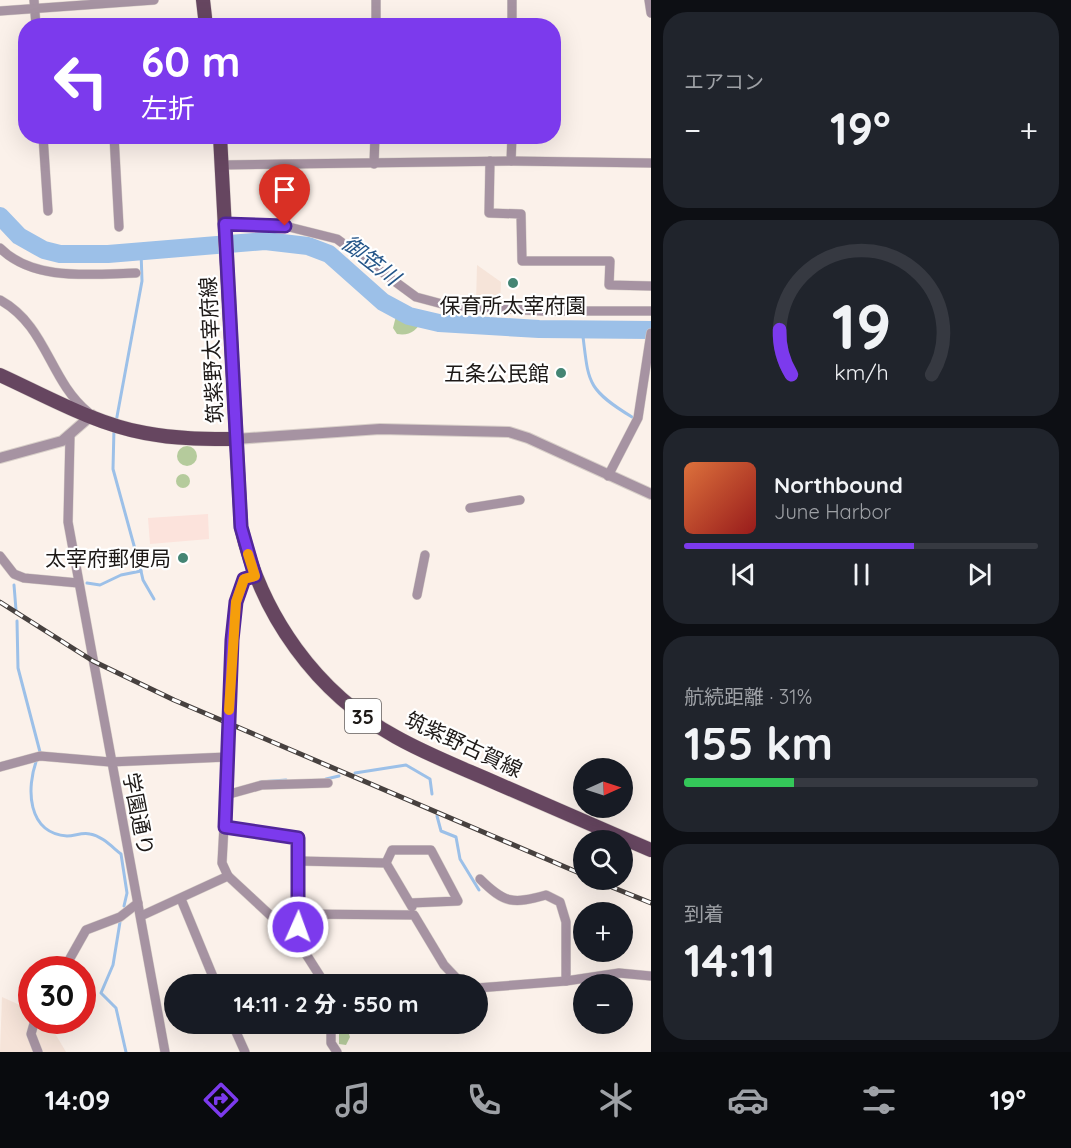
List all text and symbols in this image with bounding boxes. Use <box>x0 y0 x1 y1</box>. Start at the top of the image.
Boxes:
text: 60 m <box>141 35 241 88</box>
icon: left <box>42 42 120 120</box>
text: エアコン <box>684 69 764 94</box>
text: 左折 <box>141 91 195 125</box>
text: 19° <box>830 100 891 156</box>
text: − <box>684 109 701 150</box>
text: + <box>1019 109 1038 150</box>
pin <box>259 164 310 226</box>
icon: arrive <box>268 173 301 206</box>
water label: 御笠川 <box>336 229 407 293</box>
street label: 筑紫野太宰府線 <box>194 276 228 424</box>
marker: 保育所太宰府園 <box>506 276 520 290</box>
text: 19 <box>831 287 891 365</box>
place label: 保育所太宰府園 <box>440 292 587 318</box>
text: km/h <box>834 359 888 385</box>
place label: 五条公民館 <box>444 360 549 386</box>
marker: 五条公民館 <box>554 366 568 380</box>
text: Northbound <box>774 471 903 499</box>
text: June Harbor <box>774 499 891 524</box>
place label: 太宰府郵便局 <box>45 545 171 571</box>
marker: 太宰府郵便局 <box>176 551 190 565</box>
icon: previous <box>727 558 760 591</box>
icon: pause <box>845 558 878 591</box>
icon: next <box>963 558 996 591</box>
text: 航続距離 · 31% <box>684 684 812 709</box>
road number: 35 <box>345 699 381 733</box>
street label: 筑紫野古賀線 <box>401 706 527 782</box>
text: 155 km <box>684 715 833 771</box>
north arrow <box>573 758 633 818</box>
map controls <box>573 758 633 1034</box>
street label: 学園通り <box>118 770 160 858</box>
button: search <box>573 830 633 890</box>
position arrow <box>266 895 330 959</box>
text: 到着 <box>684 901 724 926</box>
button: + <box>573 902 633 962</box>
text: 14:11 <box>684 932 775 988</box>
speed limit sign: 30 <box>18 956 96 1034</box>
button: − <box>573 974 633 1034</box>
text: 14:11 · 2 分 · 550 m <box>234 990 419 1018</box>
icon: directions <box>200 1079 242 1121</box>
icon: music <box>332 1079 374 1121</box>
icon: phone <box>463 1079 505 1121</box>
icon: climate <box>595 1079 637 1121</box>
icon: car <box>727 1079 769 1121</box>
icon: filters <box>858 1079 900 1121</box>
text: 14:09 <box>45 1083 110 1117</box>
text: 19° <box>990 1083 1026 1117</box>

